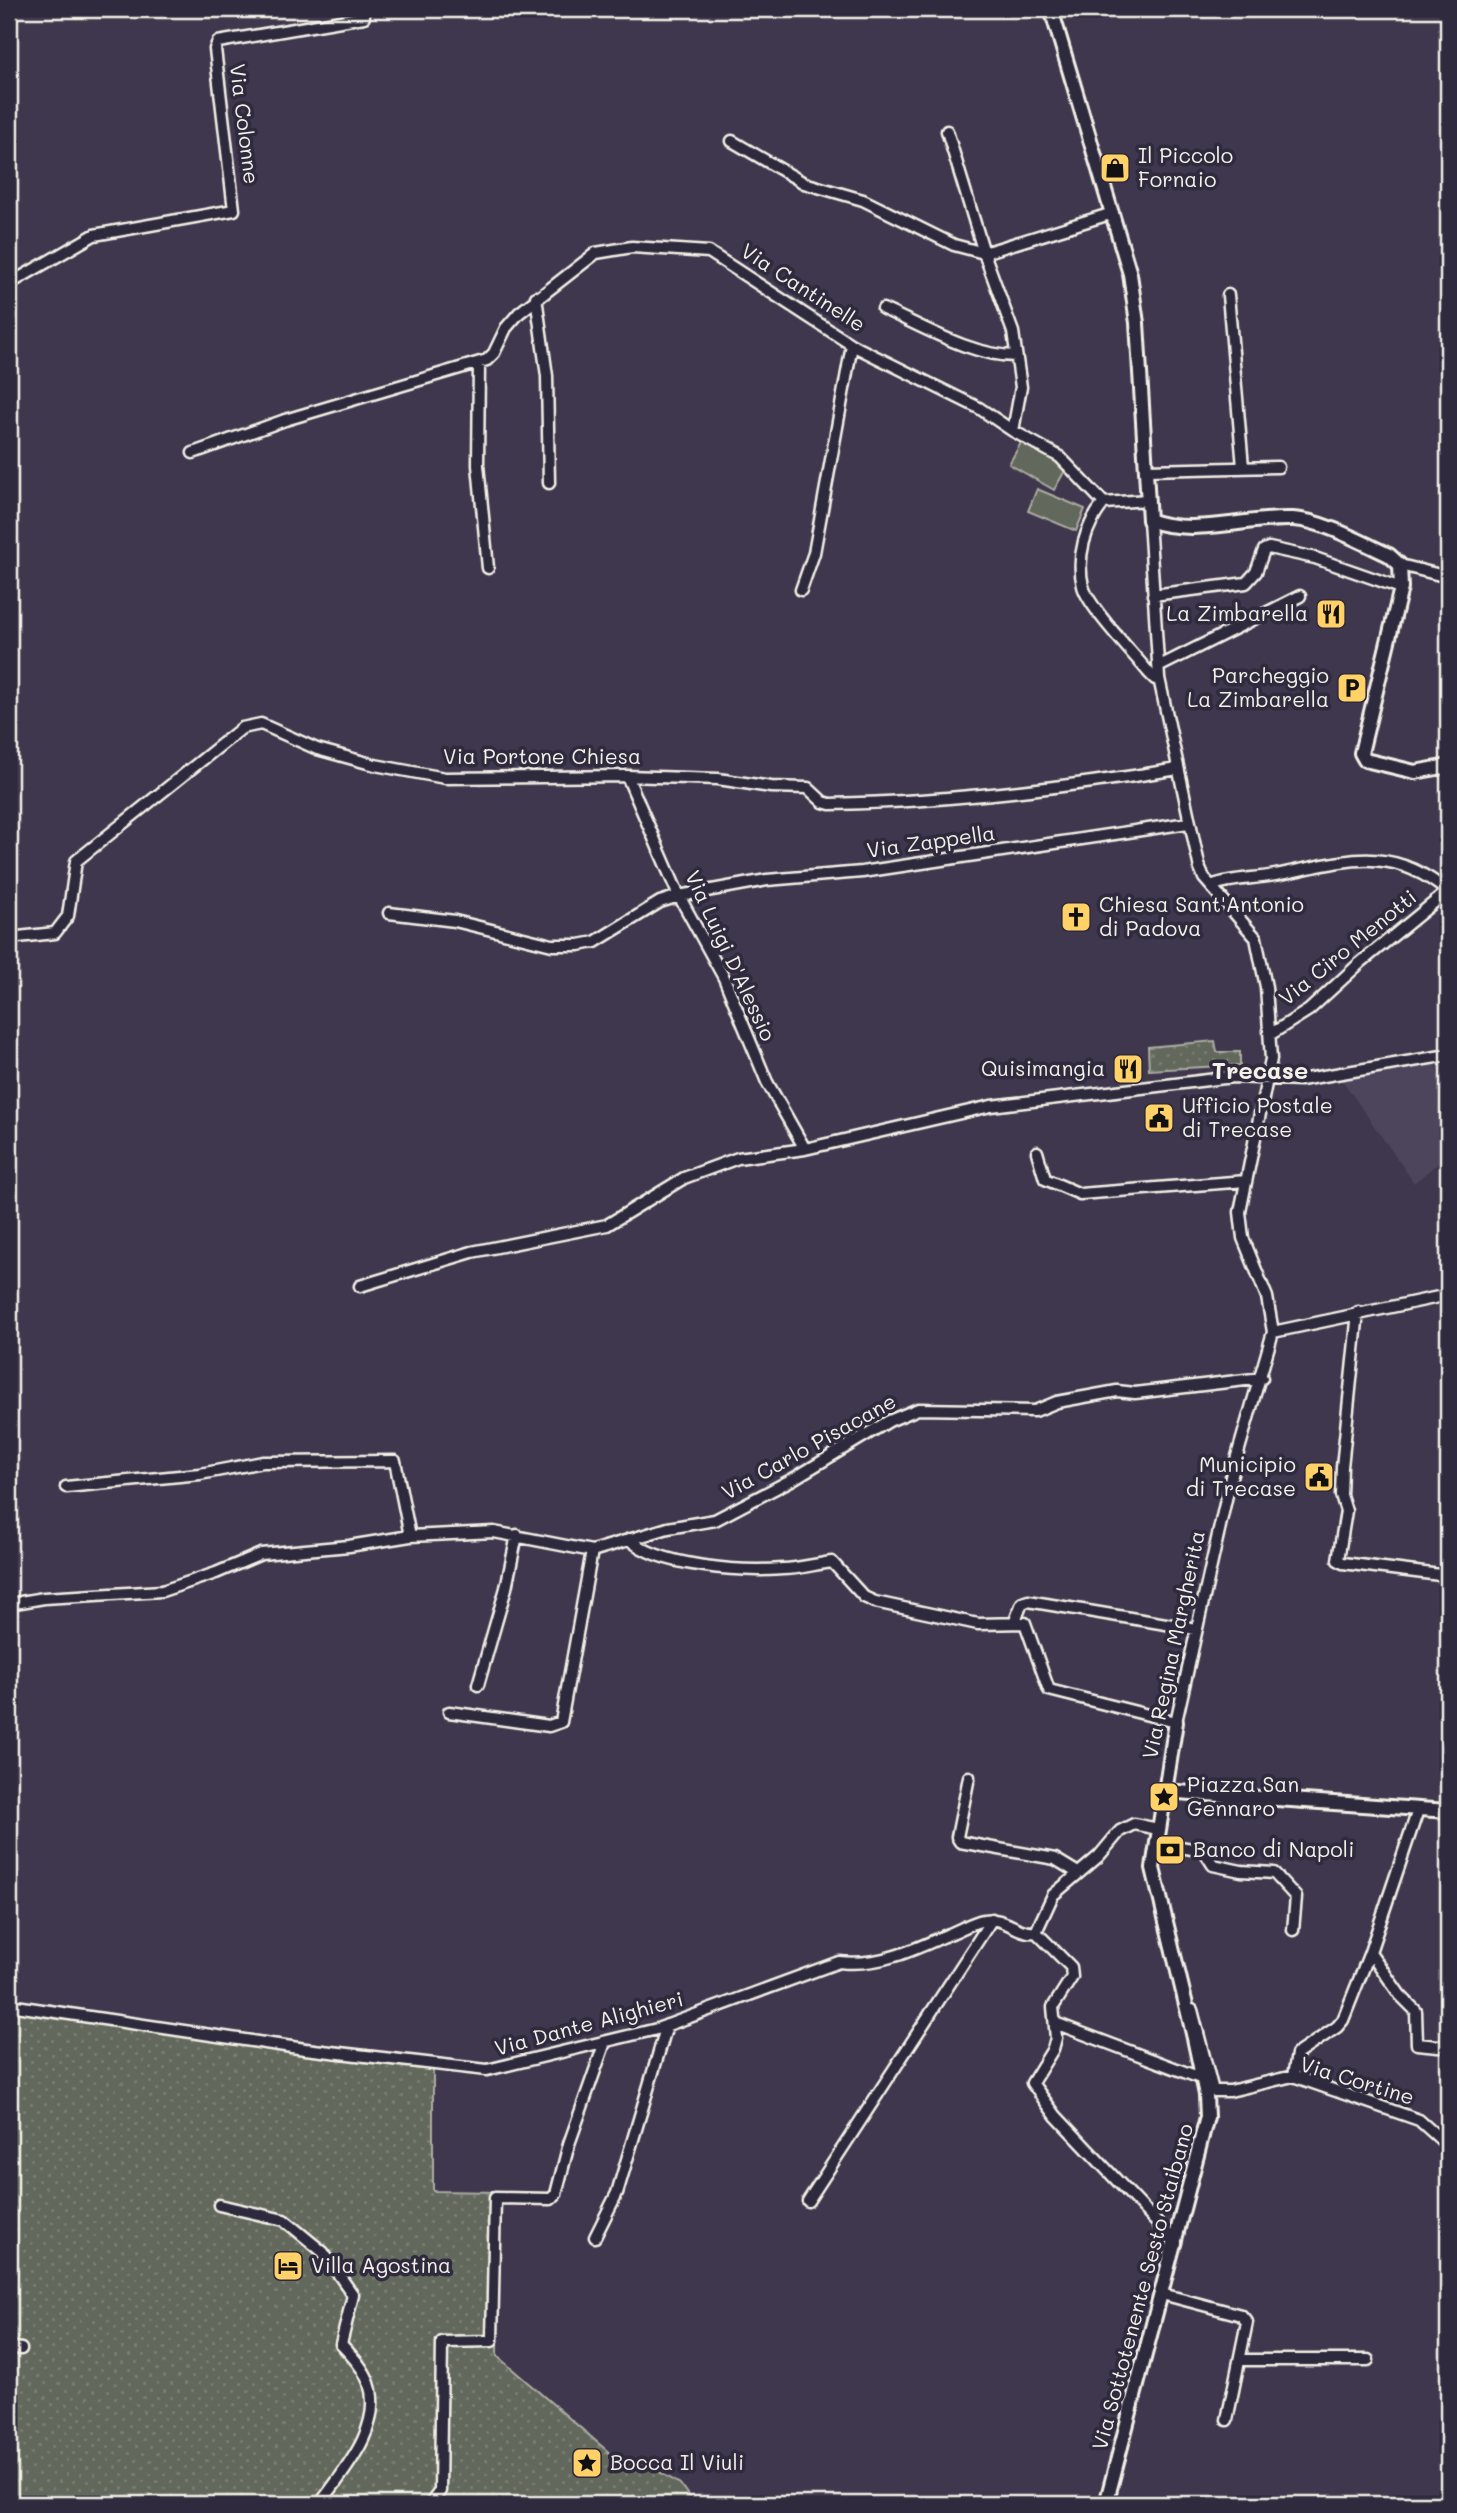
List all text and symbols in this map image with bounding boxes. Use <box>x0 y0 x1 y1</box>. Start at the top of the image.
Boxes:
street label: Via Colonne <box>225 62 266 186</box>
place label: Il Piccolo Fornaio <box>1138 141 1233 192</box>
shop icon: Il Piccolo Fornaio <box>1098 151 1132 185</box>
street label: Via Cantinelle <box>736 236 871 337</box>
restaurant icon: La Zimbarella <box>1314 597 1348 631</box>
place label: La Zimbarella <box>1166 599 1308 626</box>
place label: Parcheggio La Zimbarella <box>1187 661 1329 712</box>
parking icon: Parcheggio La Zimbarella <box>1335 671 1369 705</box>
street label: Via Portone Chiesa <box>443 742 641 769</box>
street label: Via Zappella <box>865 818 997 863</box>
street label: Via Luigi D'Alessio <box>680 866 783 1045</box>
street label: Via Ciro Menotti <box>1273 883 1421 1011</box>
place label: Chiesa Sant'Antonio di Padova <box>1099 890 1304 941</box>
church icon: Chiesa Sant'Antonio di Padova <box>1059 900 1093 934</box>
restaurant icon: Quisimangia <box>1111 1052 1145 1086</box>
place label: Quisimangia <box>981 1054 1105 1081</box>
district label: Trecase <box>1212 1054 1308 1085</box>
place label: Ufficio Postale di Trecase <box>1182 1091 1333 1142</box>
public building icon: Ufficio Postale di Trecase <box>1142 1101 1176 1135</box>
street label: Via Carlo Pisacane <box>716 1387 900 1505</box>
place label: Municipio di Trecase <box>1186 1450 1296 1501</box>
public building icon: Municipio di Trecase <box>1302 1460 1336 1494</box>
street label: Via Regina Margherita <box>1135 1528 1210 1761</box>
place label: Piazza San Gennaro <box>1187 1770 1299 1821</box>
place icon: Piazza San Gennaro <box>1147 1780 1181 1814</box>
bank icon: Banco di Napoli <box>1153 1833 1187 1867</box>
place label: Banco di Napoli <box>1193 1835 1354 1862</box>
street label: Via Dante Alighieri <box>491 1984 686 2061</box>
street label: Via Cortine <box>1297 2049 1418 2110</box>
street label: Via Sottotenente Sesto Staibano <box>1085 2120 1198 2453</box>
hotel icon: Villa Agostina <box>271 2249 305 2283</box>
place label: Villa Agostina <box>311 2251 451 2278</box>
place icon: Bocca Il Viuli <box>570 2446 604 2480</box>
place label: Bocca Il Viuli <box>610 2448 744 2475</box>

